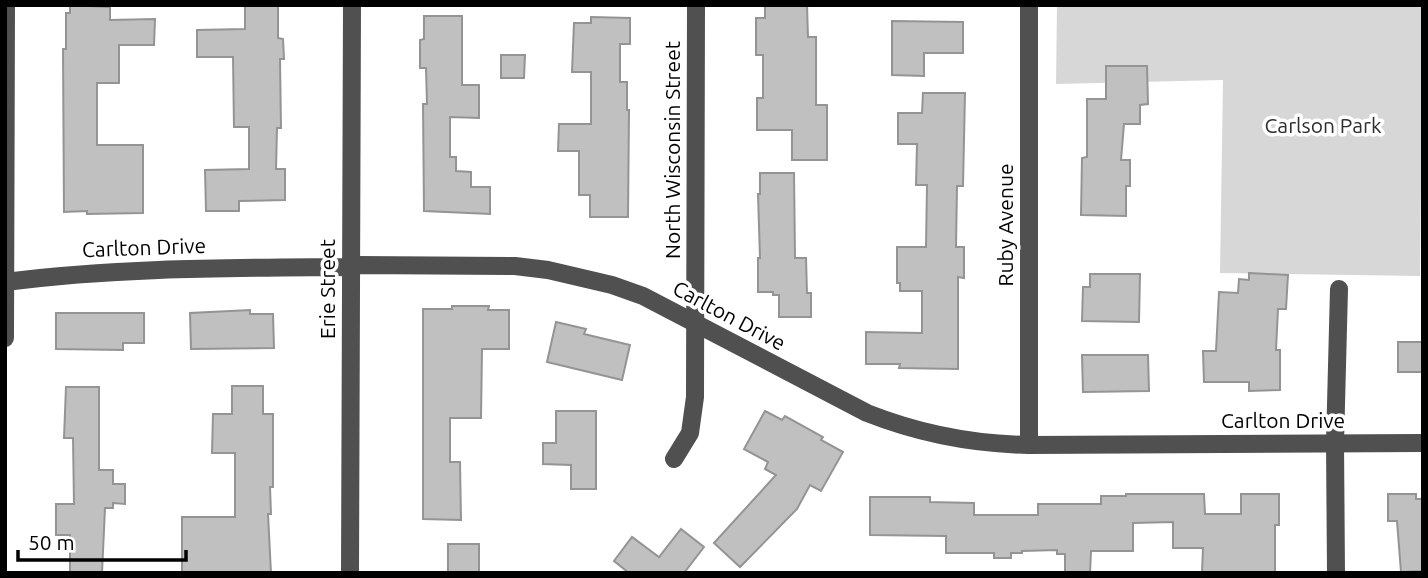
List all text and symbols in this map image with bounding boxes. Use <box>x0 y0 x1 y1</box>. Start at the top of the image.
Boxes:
street label: North Wisconsin Street <box>660 41 684 259</box>
park label: Carlson Park <box>1264 113 1382 137</box>
street label: Ruby Avenue <box>993 164 1017 287</box>
street label: Carlton Drive <box>82 233 206 261</box>
street label: Erie Street <box>315 239 339 339</box>
street label: Carlton Drive <box>669 275 790 355</box>
street label: Carlton Drive <box>1221 408 1345 432</box>
scale bar <box>18 518 186 562</box>
text: 50 m <box>28 530 75 554</box>

